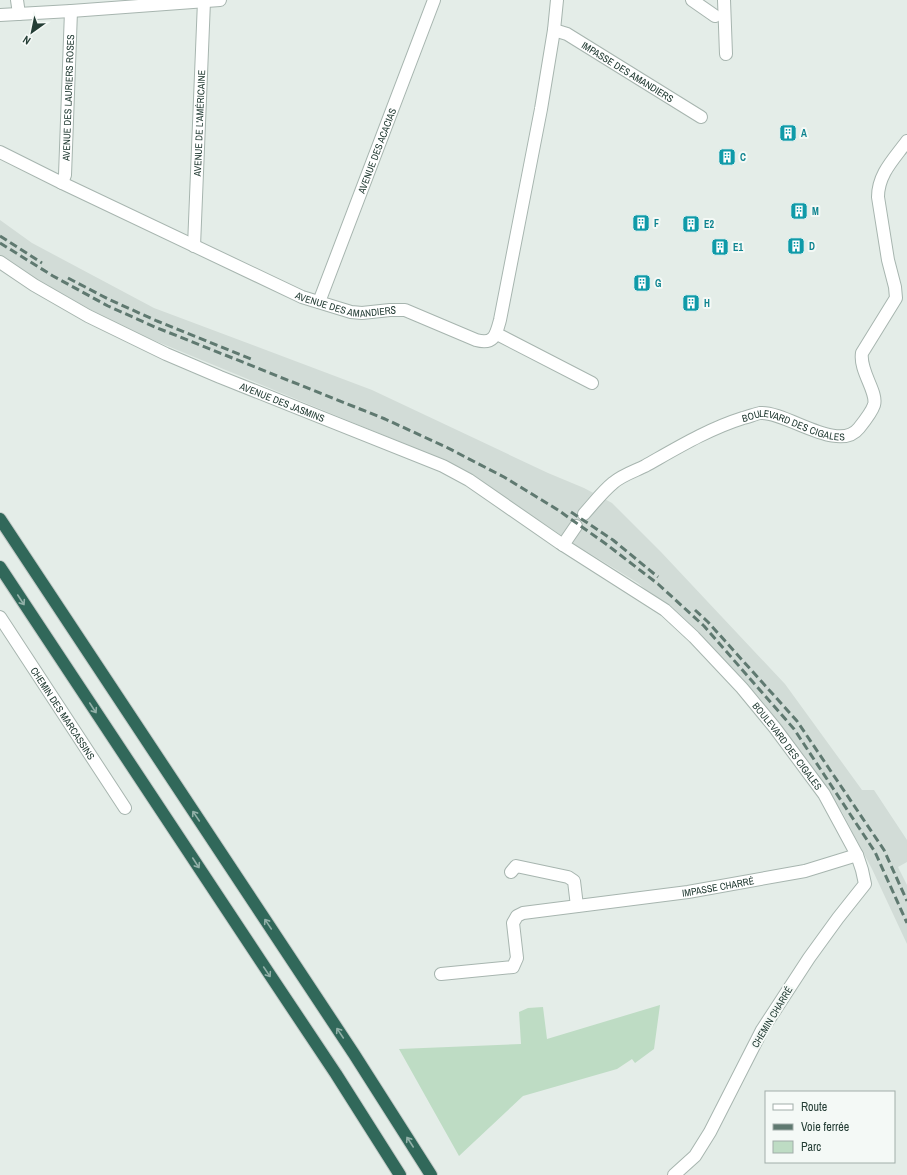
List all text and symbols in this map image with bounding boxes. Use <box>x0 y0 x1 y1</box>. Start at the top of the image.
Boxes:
north arrow <box>12 12 52 52</box>
text: N <box>20 33 33 48</box>
street label: AVENUE DES LAURIERS ROSES <box>59 34 77 162</box>
street label: IMPASSE DES AMANDIERS <box>579 38 677 105</box>
street label: AVENUE DE L'AMÉRICAINE <box>190 70 208 178</box>
street label: AVENUE DES ACACIAS <box>354 106 399 196</box>
building icon: A <box>778 123 798 143</box>
place label: A <box>801 127 807 140</box>
building icon: C <box>717 147 737 167</box>
place label: C <box>740 151 746 164</box>
building icon: M <box>789 201 809 221</box>
place label: M <box>812 205 819 218</box>
building icon: F <box>631 213 651 233</box>
building icon: E2 <box>681 214 701 234</box>
place label: F <box>654 217 659 230</box>
place label: E2 <box>704 218 714 231</box>
building icon: D <box>786 236 806 256</box>
building icon: E1 <box>710 237 730 257</box>
place label: D <box>809 240 815 253</box>
place label: E1 <box>733 241 743 254</box>
building icon: G <box>632 273 652 293</box>
place label: G <box>655 277 661 290</box>
street label: AVENUE DES AMANDIERS <box>292 288 397 320</box>
building icon: H <box>681 293 701 313</box>
place label: H <box>704 297 710 310</box>
street label: AVENUE DES JASMINS <box>237 379 327 425</box>
street label: BOULEVARD DES CIGALES <box>740 406 846 443</box>
one-way arrow <box>17 594 26 605</box>
street label: CHEMIN DES MARCASSINS <box>28 664 98 762</box>
street label: BOULEVARD DES CIGALES <box>750 699 825 793</box>
one-way arrow <box>89 702 97 713</box>
one-way arrow <box>192 810 200 822</box>
one-way arrow <box>192 857 200 869</box>
street label: IMPASSE CHARRÉ <box>681 874 755 899</box>
one-way arrow <box>264 919 272 930</box>
one-way arrow <box>263 966 271 977</box>
street label: CHEMIN CHARRÉ <box>749 984 795 1050</box>
one-way arrow <box>336 1028 344 1039</box>
legend <box>765 1091 895 1163</box>
text: Route <box>801 1099 827 1115</box>
text: Voie ferrée <box>801 1119 849 1135</box>
one-way arrow <box>406 1137 414 1148</box>
text: Parc <box>801 1139 821 1155</box>

